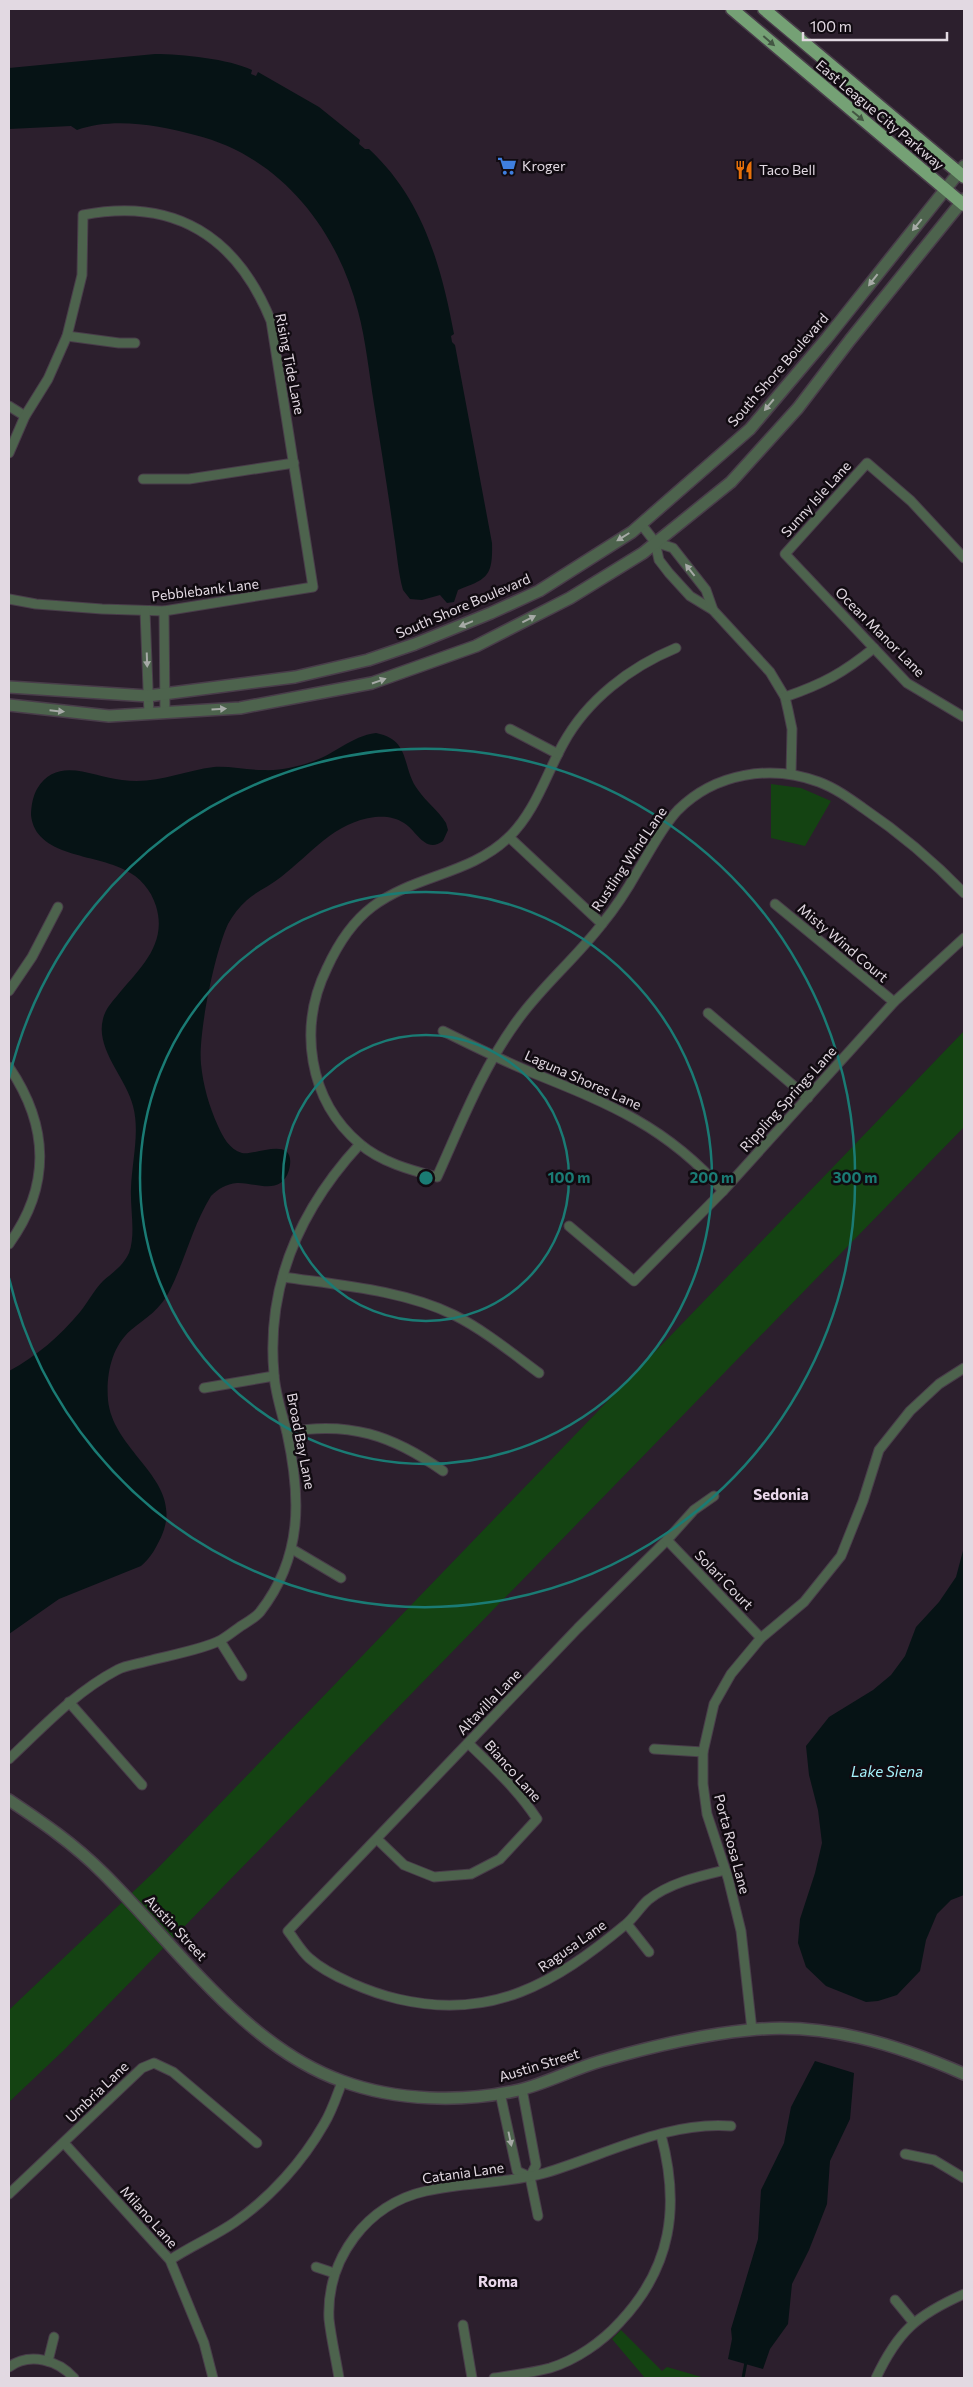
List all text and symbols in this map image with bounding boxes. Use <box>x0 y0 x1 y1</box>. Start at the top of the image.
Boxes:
scale bar <box>803 10 947 42</box>
text: 100 m <box>810 17 852 35</box>
one-way arrow <box>762 35 775 46</box>
street label: East League City Parkway <box>813 56 948 173</box>
one-way arrow <box>851 111 864 122</box>
supermarket icon: Kroger <box>496 155 518 177</box>
place label: Kroger <box>522 157 566 174</box>
restaurant icon: Taco Bell <box>733 159 755 181</box>
place label: Taco Bell <box>759 161 816 178</box>
one-way arrow <box>912 218 923 231</box>
one-way arrow <box>867 273 878 286</box>
street label: South Shore Boulevard <box>724 310 831 430</box>
street label: Rising Tide Lane <box>272 312 309 416</box>
one-way arrow <box>764 399 775 412</box>
street label: Sunny Isle Lane <box>777 457 854 540</box>
one-way arrow <box>616 533 630 542</box>
one-way arrow <box>685 563 695 577</box>
street label: South Shore Boulevard <box>393 569 533 642</box>
street label: Pebblebank Lane <box>150 574 260 605</box>
street label: Ocean Manor Lane <box>832 583 929 680</box>
one-way arrow <box>522 615 536 623</box>
one-way arrow <box>458 620 473 628</box>
one-way arrow <box>143 652 151 668</box>
one-way arrow <box>372 676 387 684</box>
one-way arrow <box>211 705 227 713</box>
one-way arrow <box>49 707 65 715</box>
street label: Rustling Wind Lane <box>587 803 670 914</box>
street label: Misty Wind Court <box>795 900 892 986</box>
street label: Rippling Springs Lane <box>736 1042 839 1155</box>
street label: Laguna Shores Lane <box>522 1046 644 1113</box>
text: 100 m <box>548 1168 590 1186</box>
text: 200 m <box>690 1168 734 1186</box>
text: 300 m <box>833 1168 877 1186</box>
centre of rings <box>417 1169 435 1187</box>
street label: Broad Bay Lane <box>284 1391 319 1490</box>
district label: Sedonia <box>753 1485 809 1503</box>
street label: Solari Court <box>692 1546 757 1613</box>
street label: Altavilla Lane <box>453 1665 524 1738</box>
street label: Bianco Lane <box>481 1736 545 1805</box>
water label: Lake Siena <box>851 1762 923 1780</box>
street label: Porta Rosa Lane <box>711 1792 754 1896</box>
street label: Austin Street <box>142 1891 211 1964</box>
street label: Ragusa Lane <box>534 1916 609 1975</box>
street label: Austin Street <box>497 2044 581 2085</box>
street label: Umbria Lane <box>62 2058 132 2126</box>
one-way arrow <box>506 2132 514 2147</box>
street label: Catania Lane <box>421 2158 505 2187</box>
street label: Milano Lane <box>117 2182 182 2251</box>
district label: Roma <box>478 2272 518 2290</box>

